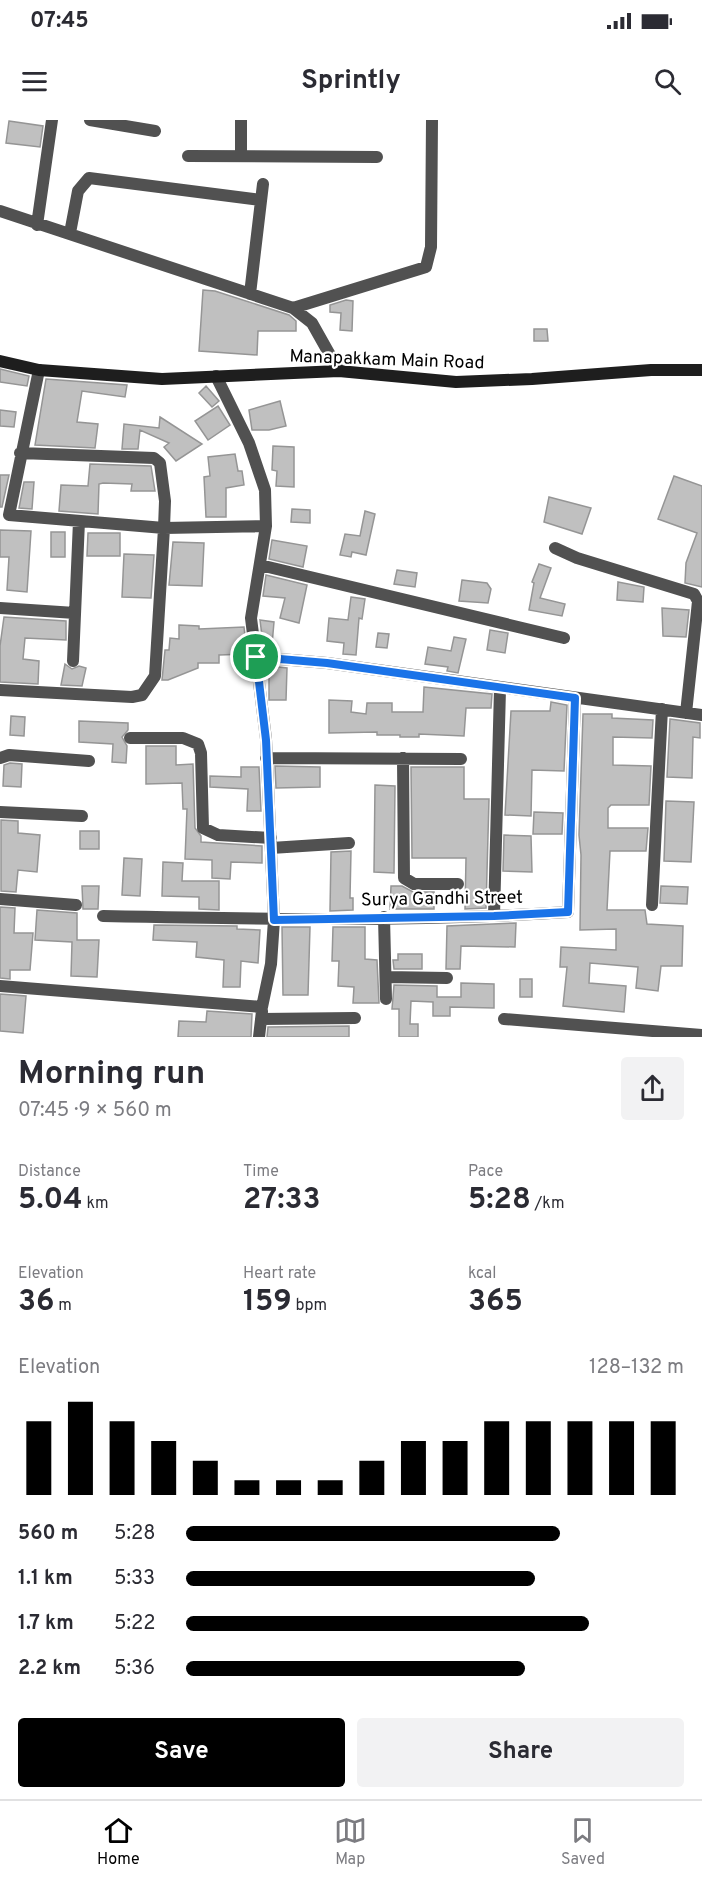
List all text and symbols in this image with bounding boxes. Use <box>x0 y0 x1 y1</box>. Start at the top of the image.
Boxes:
text: 07:45 <box>30 8 89 35</box>
text: Sprintly <box>301 64 401 98</box>
icon: menu <box>18 65 51 98</box>
icon: search <box>651 65 684 98</box>
street label: Manapakkam Main Road <box>289 346 485 375</box>
pin <box>230 631 281 682</box>
icon: arrive <box>239 640 272 673</box>
street label: Surya Gandhi Street <box>361 887 523 912</box>
text: Morning run <box>18 1054 205 1096</box>
button: share <box>621 1057 684 1120</box>
text: 07:45 · 9 × 560 m <box>18 1098 172 1124</box>
text: Distance <box>18 1162 81 1182</box>
text: Time <box>243 1162 279 1182</box>
text: Pace <box>468 1162 503 1182</box>
text: 5.04 <box>18 1182 83 1219</box>
text: 27:33 <box>243 1182 320 1219</box>
text: 5:28 <box>468 1182 531 1219</box>
text: km <box>83 1194 109 1214</box>
text: /km <box>531 1194 564 1214</box>
text: Elevation <box>18 1264 84 1284</box>
text: Heart rate <box>243 1264 316 1284</box>
text: kcal <box>468 1264 496 1284</box>
text: 36 <box>18 1284 54 1321</box>
text: 159 <box>243 1284 292 1321</box>
text: 365 <box>468 1284 523 1321</box>
text: m <box>54 1296 72 1316</box>
text: bpm <box>292 1296 327 1316</box>
text: Elevation <box>18 1355 100 1381</box>
text: 128–132 m <box>589 1355 684 1381</box>
text: 560 m <box>18 1521 78 1547</box>
text: 5:28 <box>114 1521 155 1547</box>
text: 1.1 km <box>18 1566 73 1592</box>
text: 5:33 <box>114 1566 155 1592</box>
text: 1.7 km <box>18 1611 74 1637</box>
text: 5:22 <box>114 1611 155 1637</box>
text: 2.2 km <box>18 1656 81 1682</box>
text: 5:36 <box>114 1656 155 1682</box>
button: Save <box>18 1718 345 1787</box>
button: Share <box>357 1718 684 1787</box>
tab: Home <box>97 1814 140 1870</box>
tab: Map <box>334 1814 367 1870</box>
tab: Saved <box>561 1814 605 1870</box>

